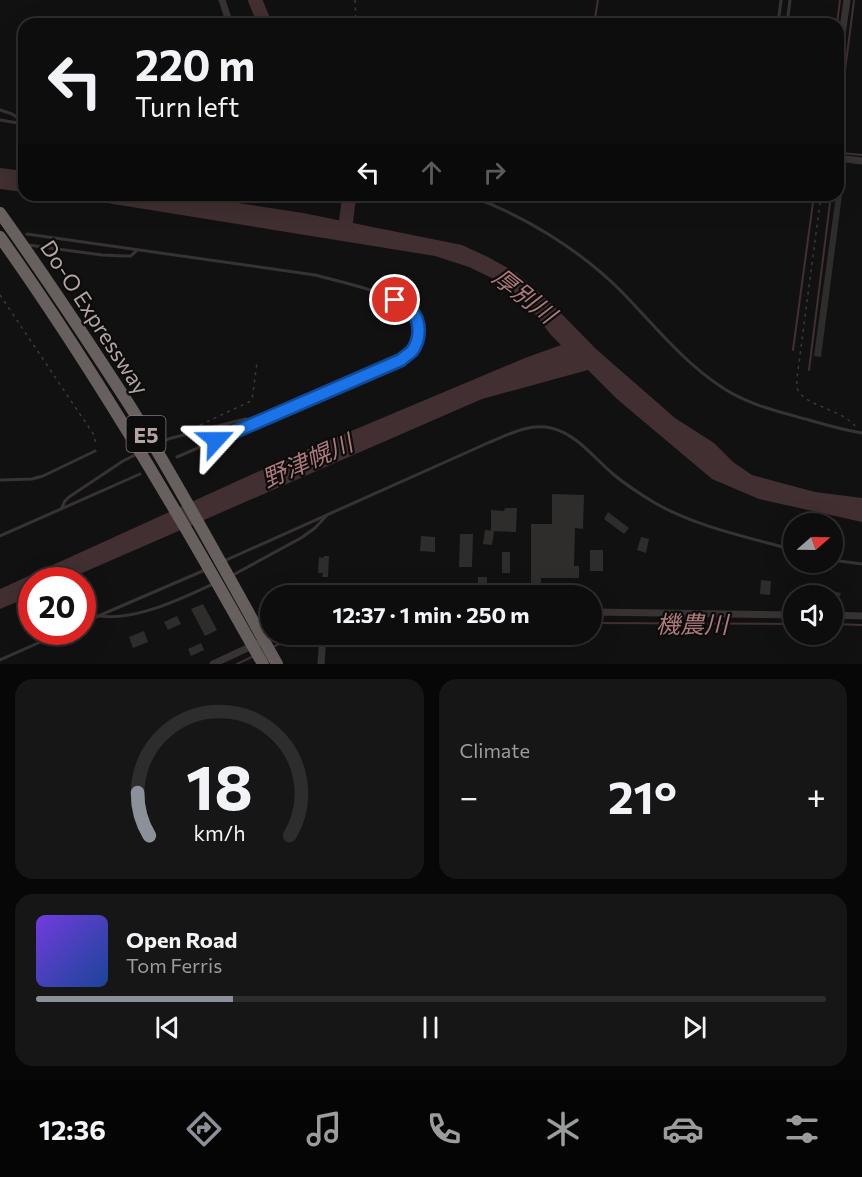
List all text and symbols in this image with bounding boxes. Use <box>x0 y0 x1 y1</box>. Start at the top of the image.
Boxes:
text: 220 m <box>135 38 255 90</box>
icon: left <box>36 42 114 120</box>
text: Turn left <box>135 90 239 123</box>
icon: left <box>352 156 385 189</box>
icon: ahead <box>415 156 448 189</box>
icon: right <box>478 156 511 189</box>
street label: Do-O Expressway <box>35 235 155 399</box>
water label: 厚別川 <box>488 261 565 330</box>
pin <box>369 274 420 325</box>
icon: arrive <box>378 283 411 316</box>
position arrow <box>184 408 248 472</box>
road number: E5 <box>126 416 166 452</box>
water label: 野津幌川 <box>257 426 359 493</box>
north arrow <box>783 513 843 573</box>
map controls <box>783 513 843 645</box>
speed limit sign: 20 <box>18 567 96 645</box>
button: sound <box>783 585 843 645</box>
text: 12:37 · 1 min · 250 m <box>332 601 530 628</box>
water label: 機農川 <box>656 609 731 638</box>
text: Climate <box>460 738 530 762</box>
text: 18 <box>186 747 253 823</box>
text: 21° <box>608 768 677 823</box>
text: − <box>460 775 478 816</box>
text: + <box>807 775 826 816</box>
text: km/h <box>193 819 245 845</box>
text: Open Road <box>126 926 237 953</box>
text: Tom Ferris <box>126 953 222 977</box>
icon: previous <box>151 1011 184 1044</box>
icon: pause <box>414 1011 447 1044</box>
icon: next <box>678 1011 711 1044</box>
icon: directions <box>183 1108 225 1150</box>
icon: music <box>303 1108 345 1150</box>
icon: phone <box>423 1108 465 1150</box>
icon: climate <box>542 1108 584 1150</box>
icon: car <box>662 1108 704 1150</box>
icon: filters <box>781 1108 823 1150</box>
text: 12:36 <box>39 1113 106 1146</box>

